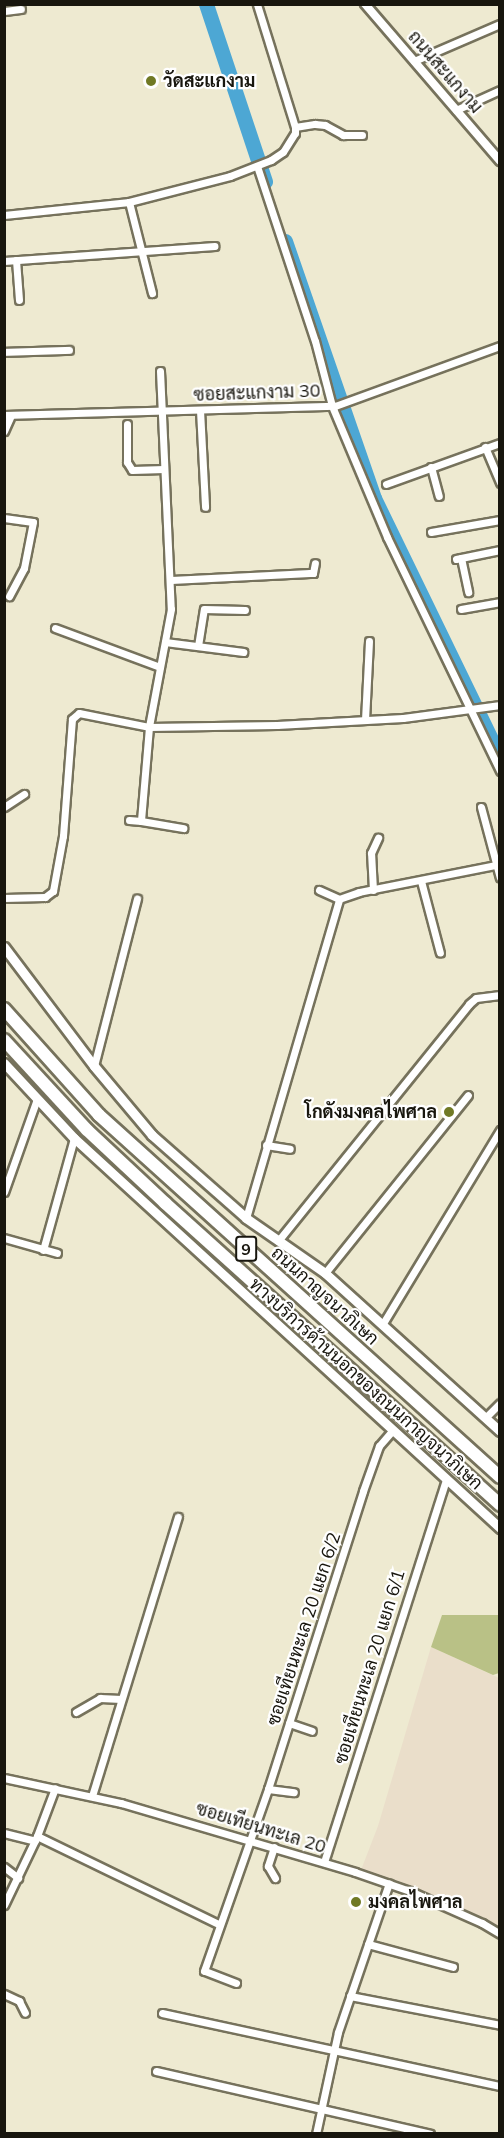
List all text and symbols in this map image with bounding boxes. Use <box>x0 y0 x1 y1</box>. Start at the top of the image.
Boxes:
street label: ถนนสะแกงาม <box>403 26 487 118</box>
place label: วัดสะแกงาม <box>163 70 255 92</box>
marker: วัดสะแกงาม <box>144 74 158 88</box>
street label: ซอยสะแกงาม 30 <box>193 380 321 406</box>
place label: โกดังมงคลไพศาล <box>305 1101 437 1123</box>
marker: โกดังมงคลไพศาล <box>442 1105 456 1119</box>
road number: 9 <box>234 1236 258 1262</box>
street label: ถนนกาญจนาภิเษก <box>267 1242 383 1350</box>
street label: ทางบริการด้านนอกของถนนกาญจนาภิเษก <box>245 1273 487 1495</box>
street label: ซอยเทียนทะเล 20 แยก 6/2 <box>263 1530 345 1728</box>
street label: ซอยเทียนทะเล 20 แยก 6/1 <box>330 1567 410 1767</box>
street label: ซอยเทียนทะเล 20 <box>193 1798 329 1858</box>
place label: มงคลไพศาล <box>368 1891 463 1913</box>
marker: มงคลไพศาล <box>349 1895 363 1909</box>

